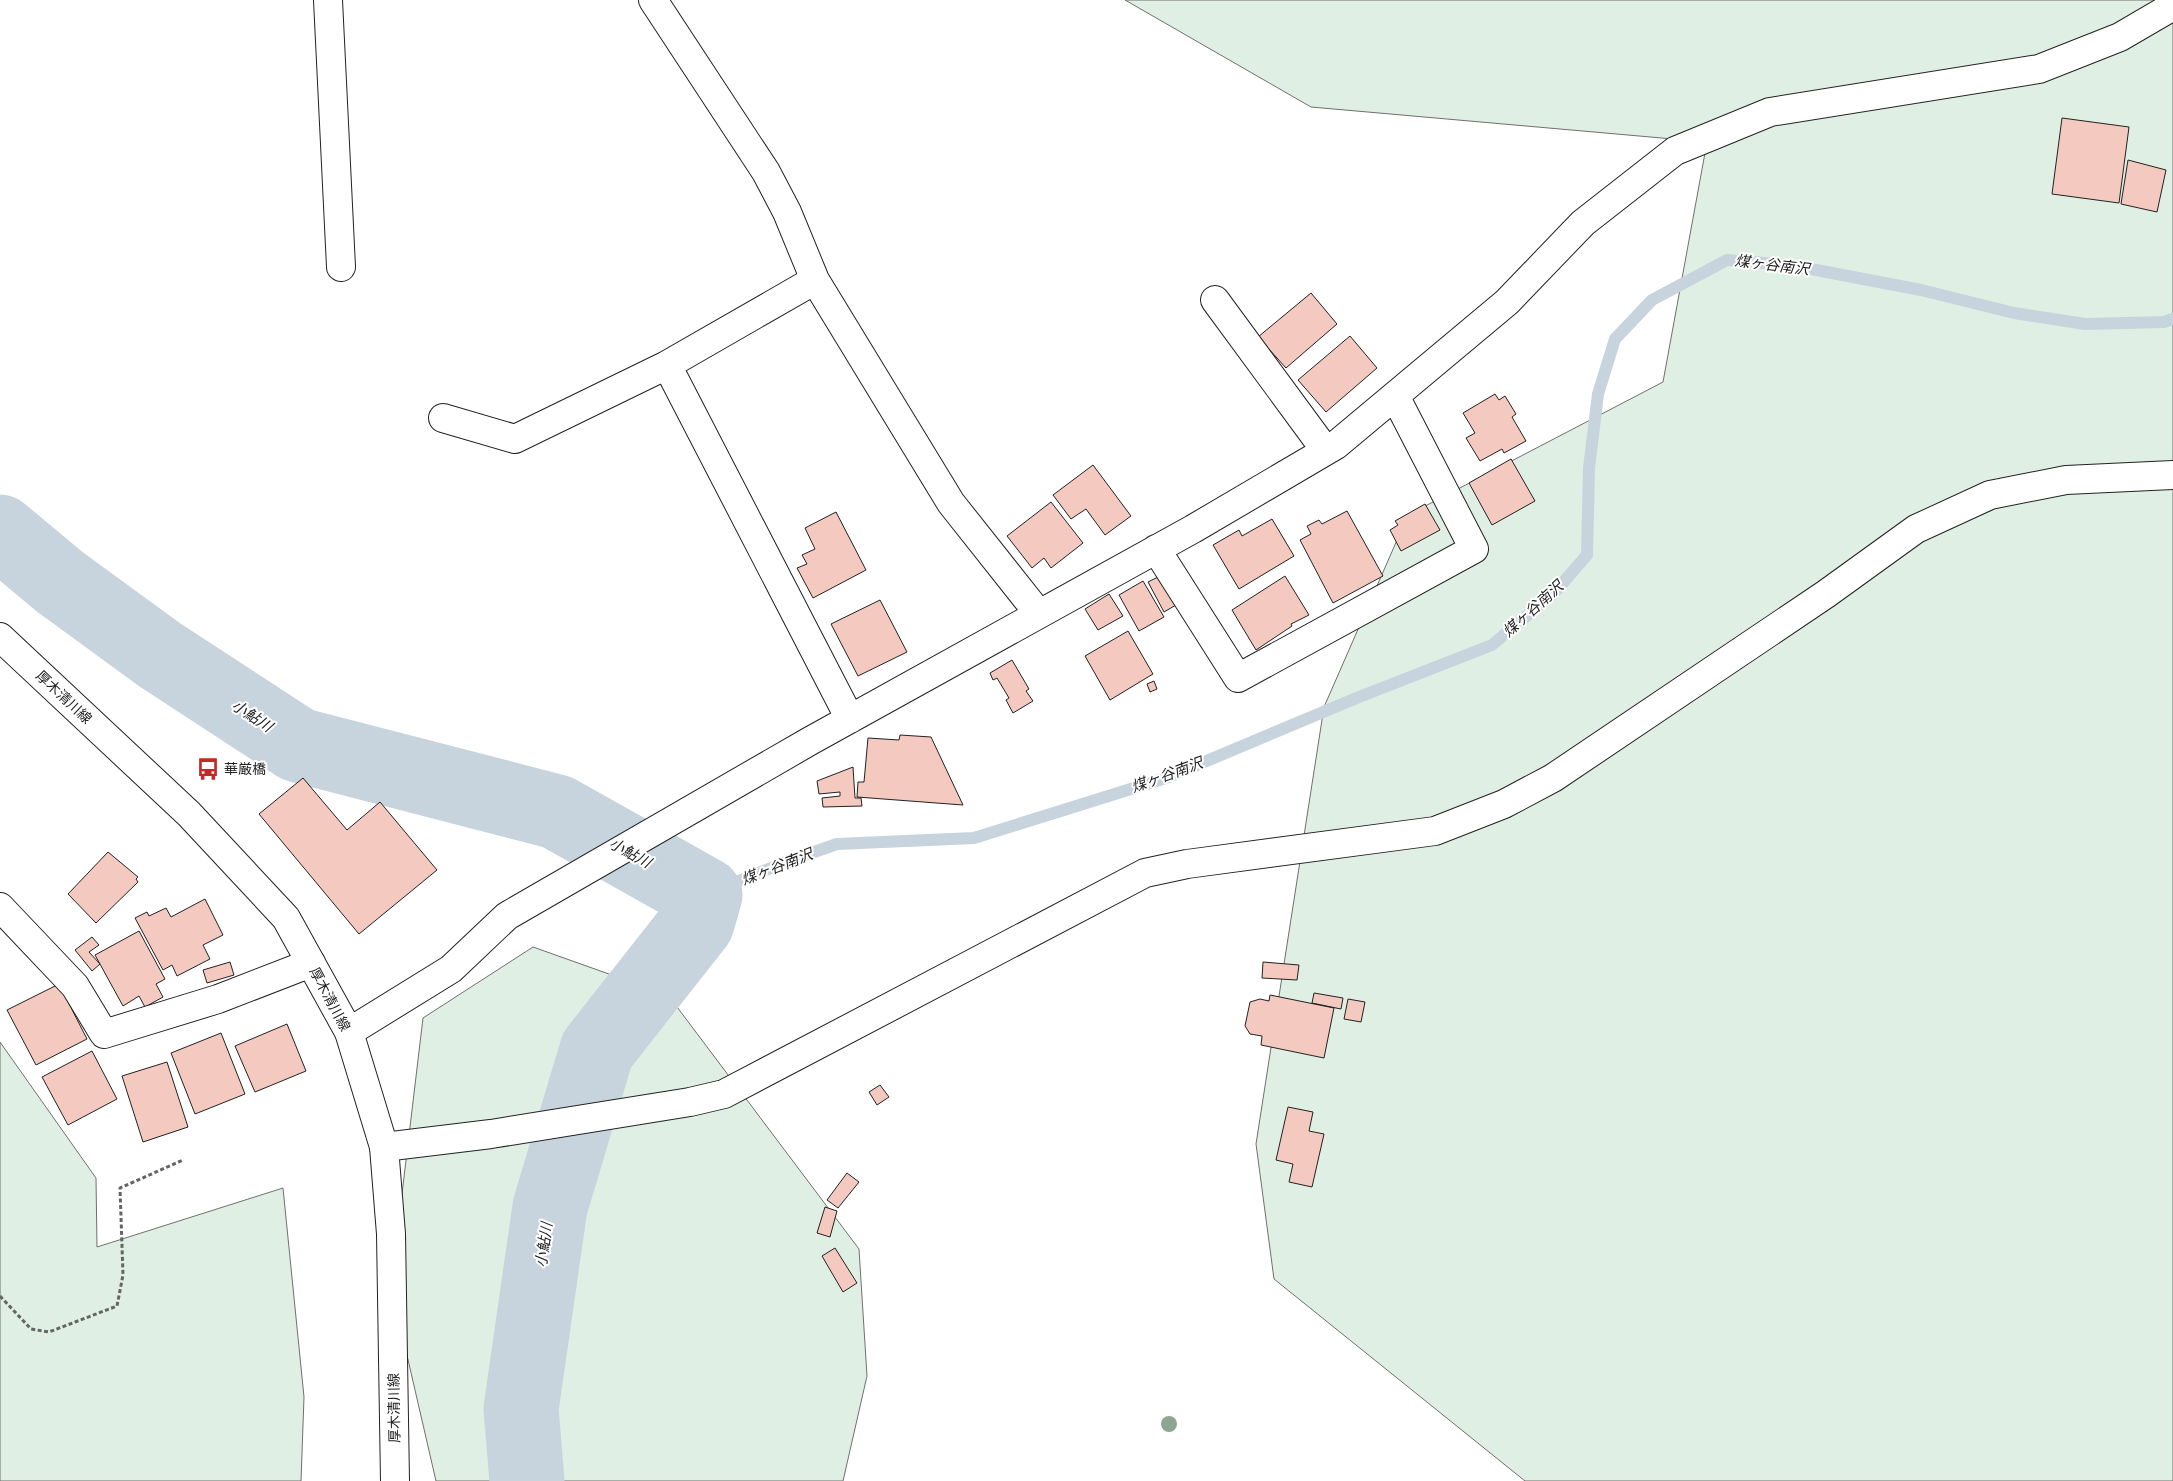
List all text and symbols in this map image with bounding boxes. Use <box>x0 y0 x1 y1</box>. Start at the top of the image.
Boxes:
water label: 煤ヶ谷南沢 <box>1734 251 1812 279</box>
water label: 煤ヶ谷南沢 <box>1498 575 1568 641</box>
street label: 厚木清川線 <box>32 667 96 727</box>
water label: 小鮎川 <box>228 695 278 737</box>
water label: 煤ヶ谷南沢 <box>1128 752 1207 796</box>
bus stop icon: 華厳橋 <box>195 756 221 782</box>
place label: 華厳橋 <box>224 760 266 778</box>
water label: 小鮎川 <box>606 833 656 873</box>
water label: 煤ヶ谷南沢 <box>738 844 817 889</box>
street label: 厚木清川線 <box>306 964 354 1034</box>
water label: 小鮎川 <box>531 1219 556 1269</box>
street label: 厚木清川線 <box>384 1373 404 1443</box>

